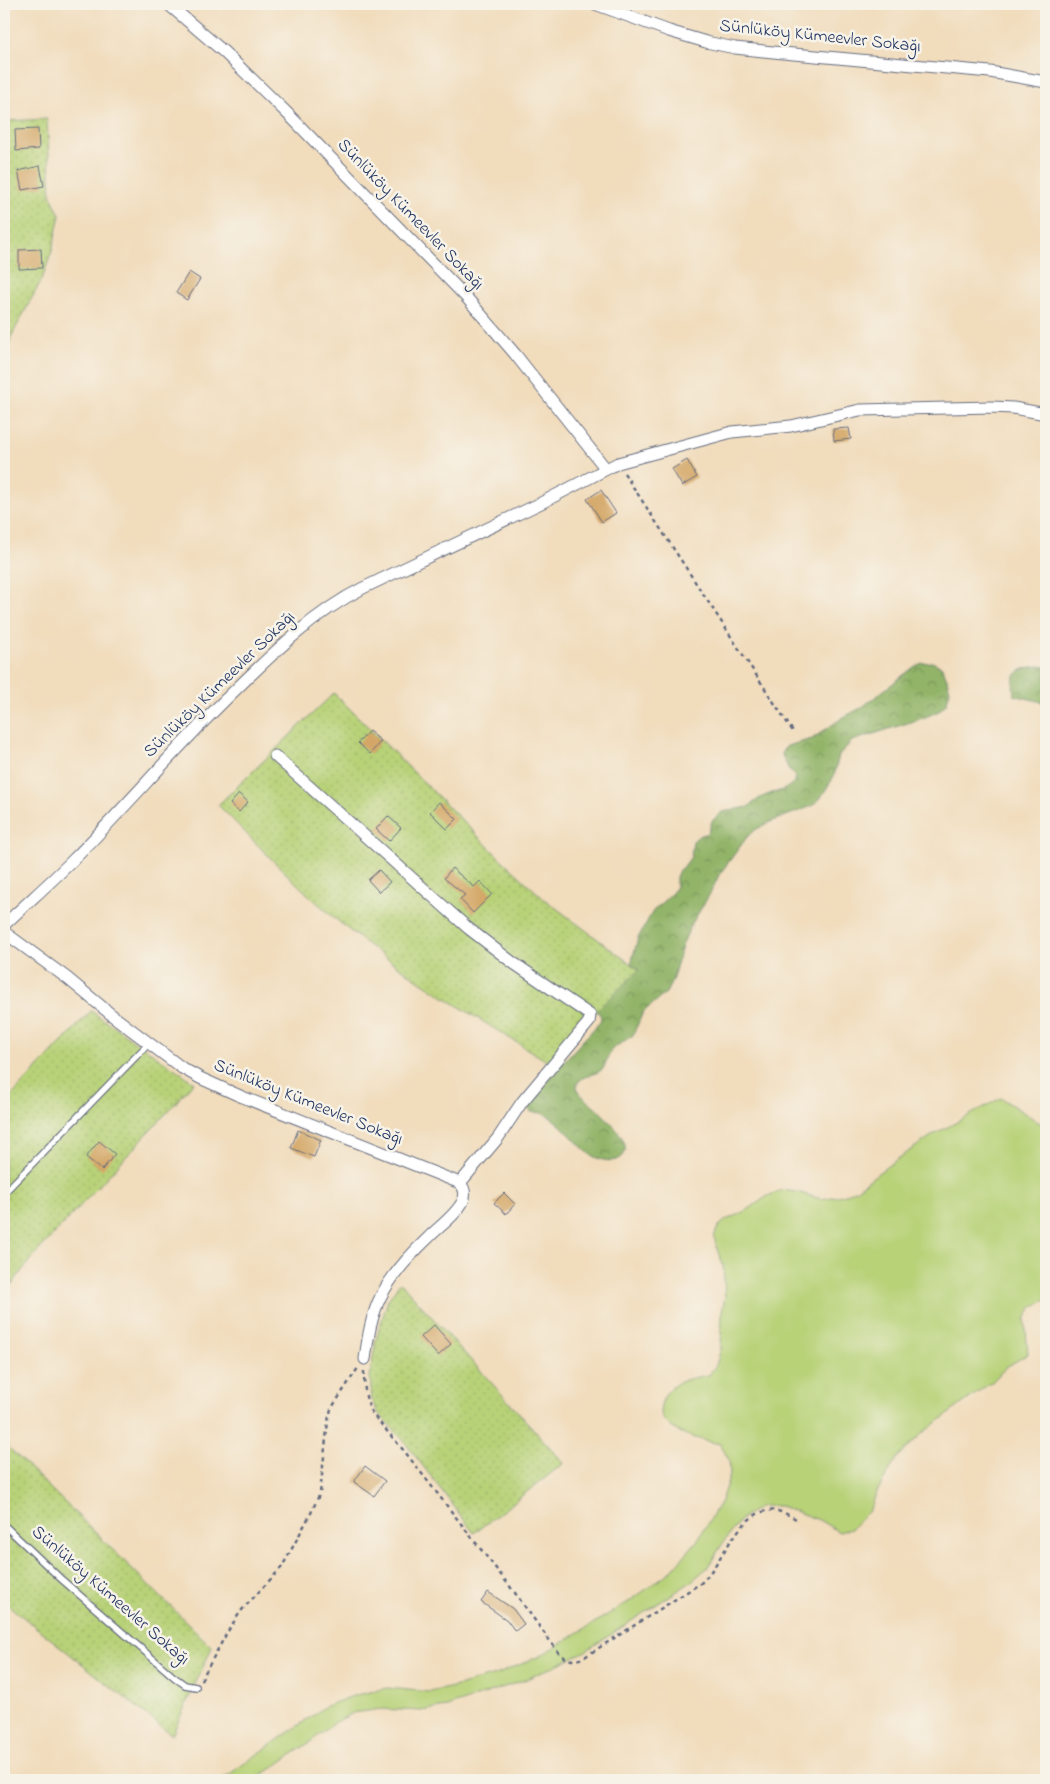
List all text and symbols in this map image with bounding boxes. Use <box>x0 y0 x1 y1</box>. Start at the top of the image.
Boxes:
street label: Sünlüköy Kümeevler Sokağı <box>718 14 922 61</box>
street label: Sünlüköy Kümeevler Sokağı <box>330 133 490 297</box>
street label: Sünlüköy Kümeevler Sokağı <box>138 605 302 765</box>
street label: Sünlüköy Kümeevler Sokağı <box>209 1053 407 1154</box>
street label: Sünlüköy Kümeevler Sokağı <box>25 1520 195 1673</box>

